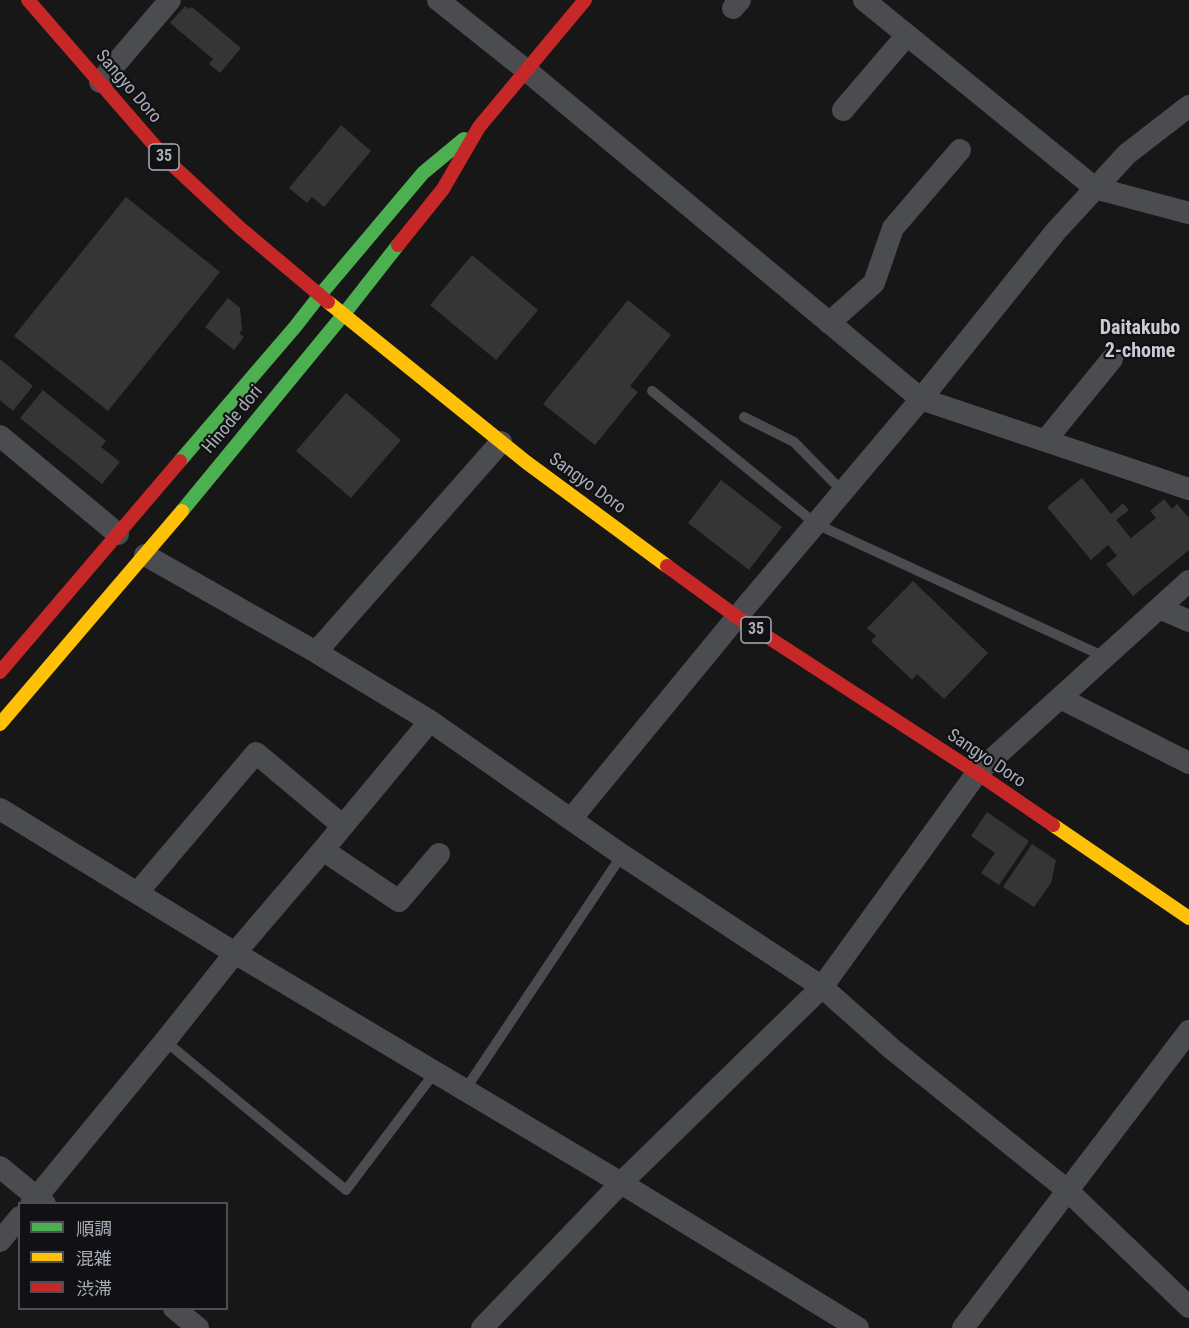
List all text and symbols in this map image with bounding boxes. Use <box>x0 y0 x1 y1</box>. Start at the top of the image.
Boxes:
street label: Sangyo Doro <box>90 46 166 128</box>
road number: 35 <box>149 144 179 170</box>
district label: Daitakubo 2-chome <box>1100 317 1180 364</box>
street label: Hinode dori <box>198 382 268 458</box>
street label: Sangyo Doro <box>544 449 630 519</box>
road number: 35 <box>741 617 771 643</box>
street label: Sangyo Doro <box>943 725 1029 793</box>
legend <box>18 1202 228 1310</box>
text: 順調 <box>76 1218 112 1239</box>
text: 混雑 <box>76 1248 112 1269</box>
text: 渋滞 <box>76 1278 112 1299</box>

